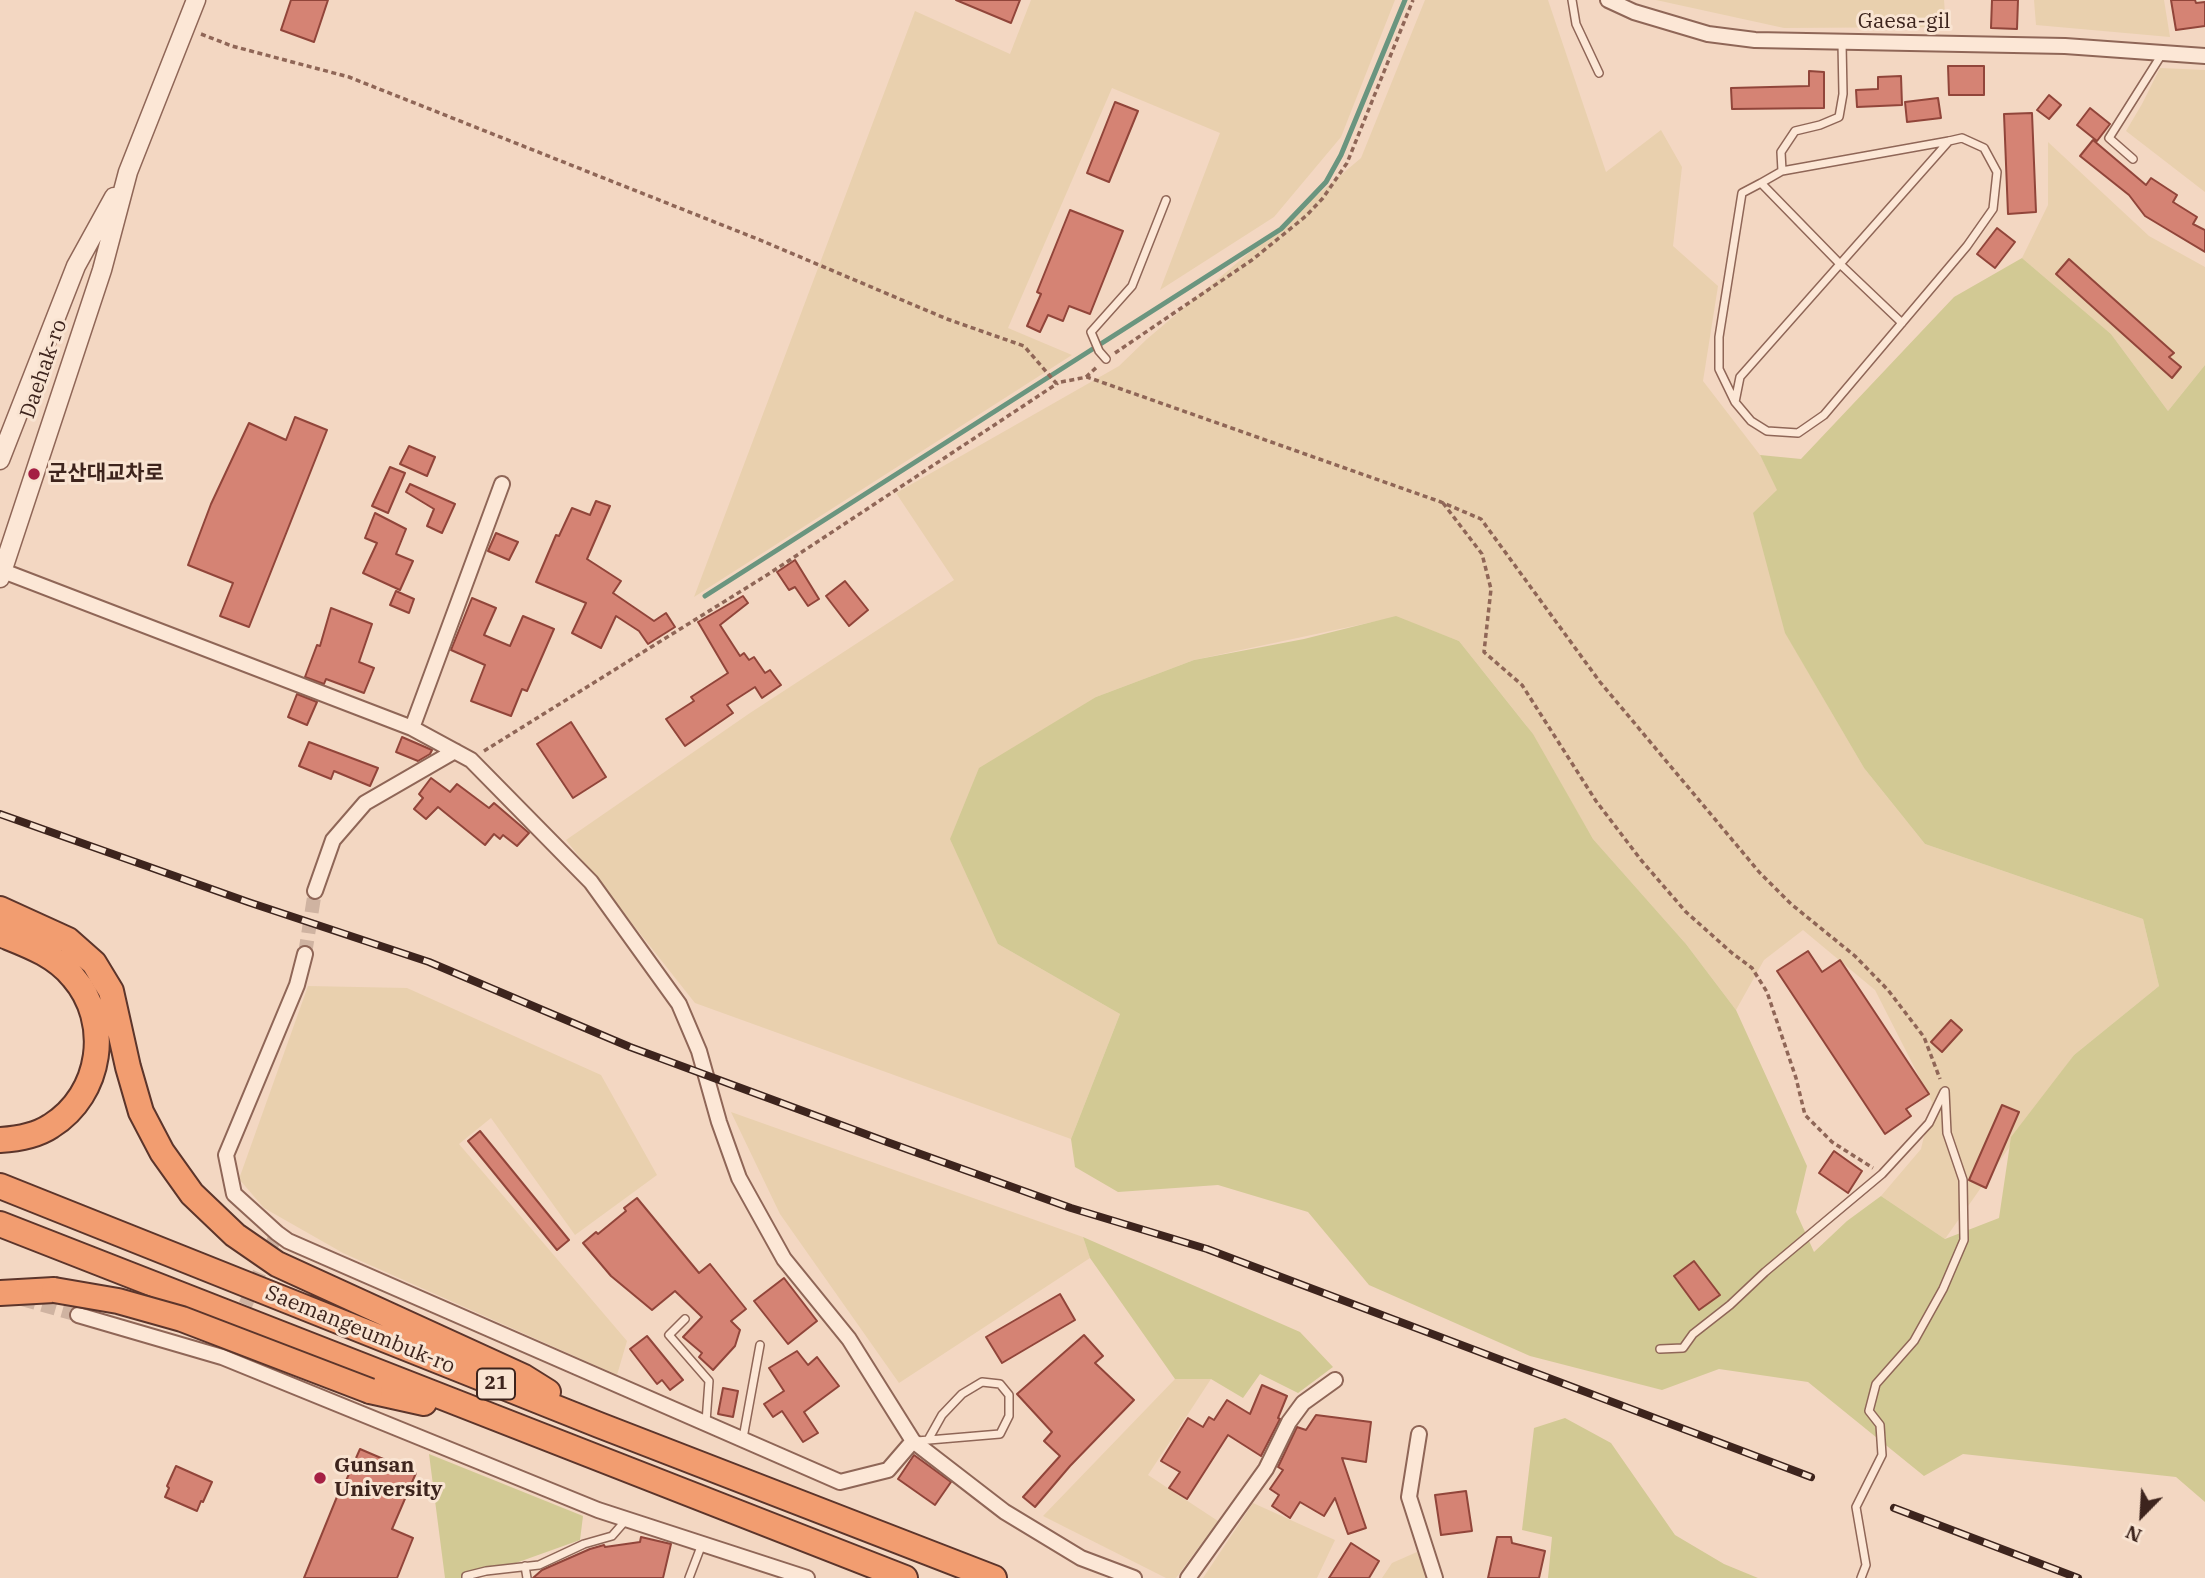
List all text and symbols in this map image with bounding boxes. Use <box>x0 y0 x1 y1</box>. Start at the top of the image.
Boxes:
street label: Gaesa-gil <box>1858 9 1950 35</box>
street label: Daehak-ro <box>15 316 73 422</box>
place label: 군산대교차로 <box>48 461 164 487</box>
marker: 군산대교차로 <box>26 466 42 482</box>
street label: Saemangeumbuk-ro <box>262 1280 458 1380</box>
road number: 21 <box>477 1368 515 1400</box>
place label: Gunsan University <box>334 1453 442 1503</box>
marker: Gunsan University <box>312 1470 328 1486</box>
north arrow <box>2107 1480 2177 1550</box>
text: N <box>2122 1520 2145 1548</box>

